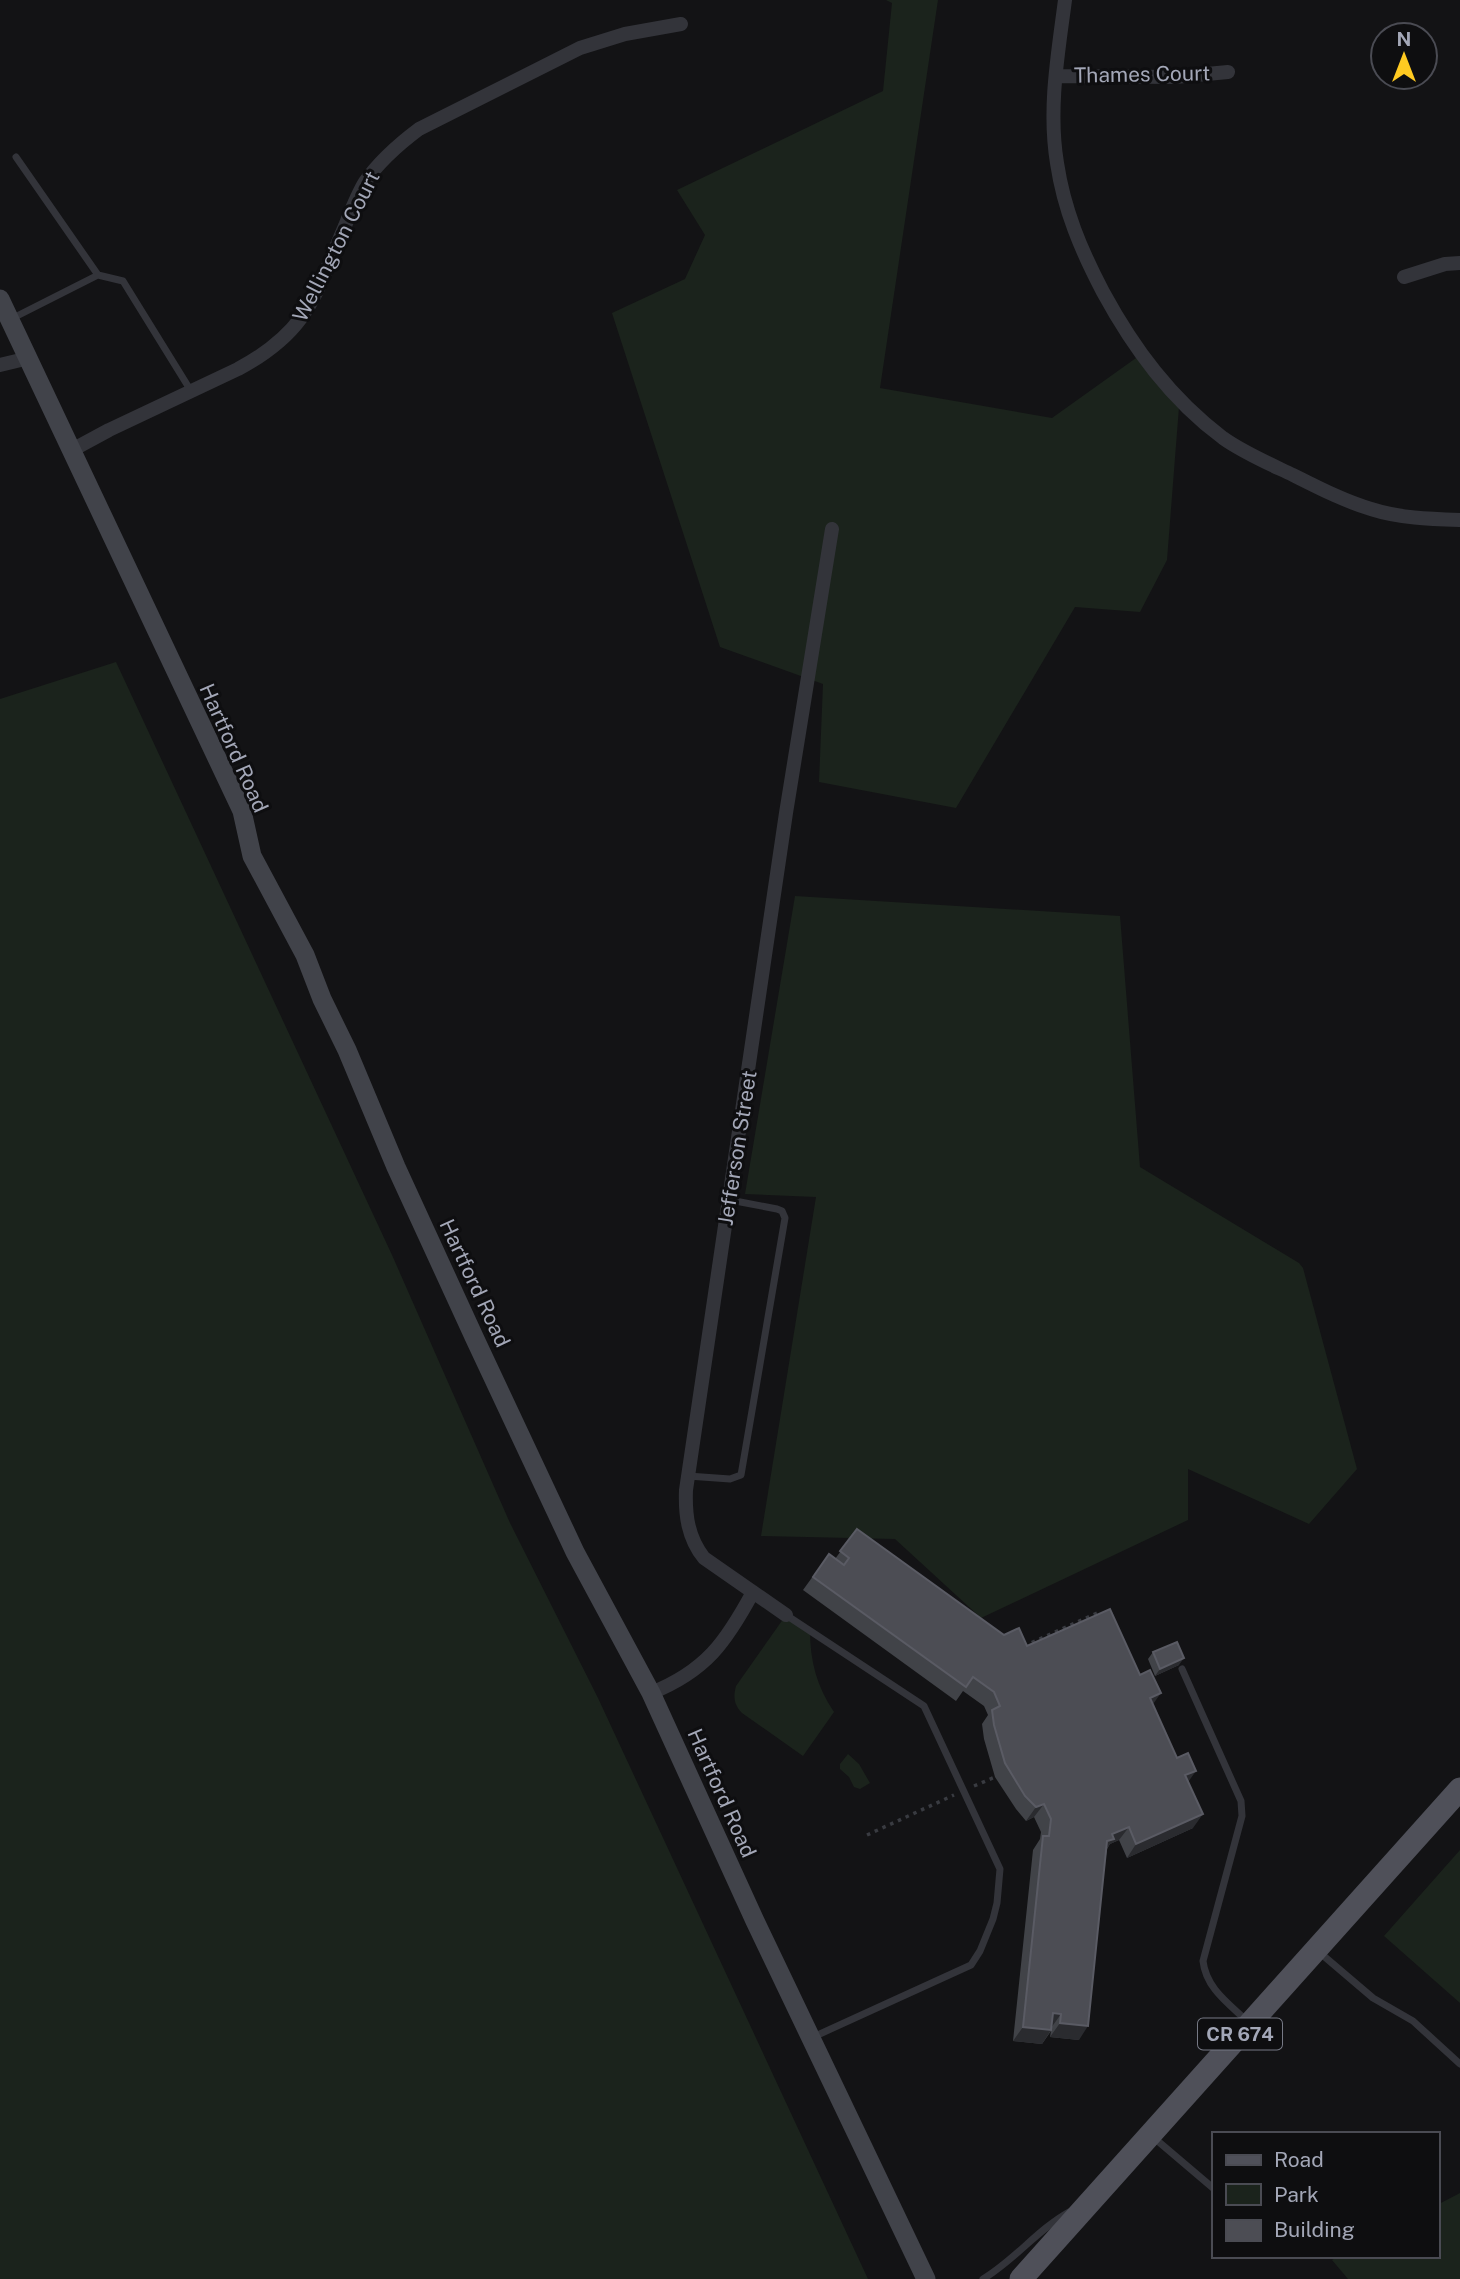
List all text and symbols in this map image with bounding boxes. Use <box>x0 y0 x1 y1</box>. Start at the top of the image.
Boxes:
north arrow <box>1369 21 1439 91</box>
text: N <box>1397 28 1411 50</box>
street label: Thames Court <box>1074 60 1210 88</box>
street label: Wellington Court <box>287 167 385 325</box>
street label: Hartford Road <box>194 680 274 816</box>
street label: Jefferson Street <box>712 1069 762 1227</box>
street label: Hartford Road <box>434 1215 516 1351</box>
street label: Hartford Road <box>682 1725 762 1861</box>
road number: CR 674 <box>1198 2018 1282 2050</box>
legend <box>1212 2132 1439 2258</box>
text: Road <box>1274 2147 1324 2172</box>
text: Park <box>1274 2182 1319 2207</box>
text: Building <box>1274 2217 1355 2242</box>

